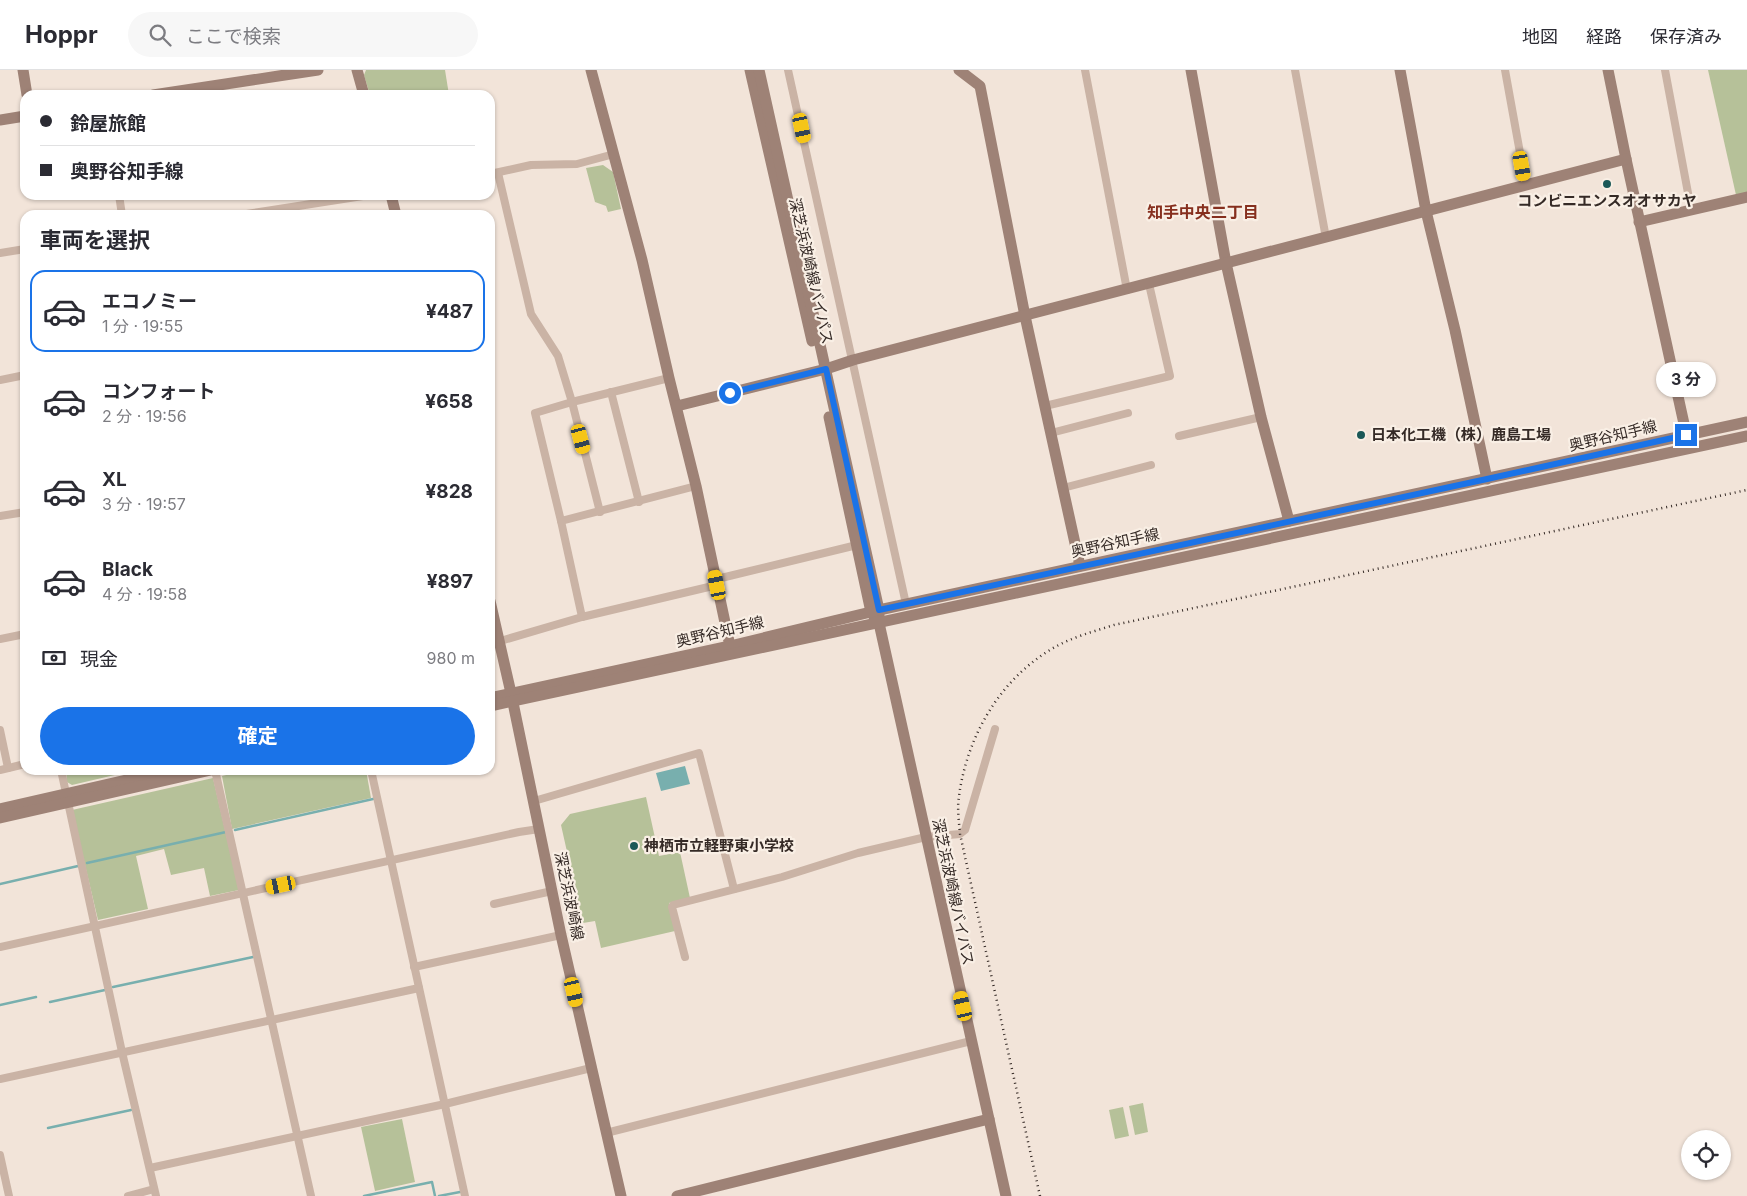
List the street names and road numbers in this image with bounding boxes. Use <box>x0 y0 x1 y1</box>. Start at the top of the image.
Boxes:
street label: 深芝浜波崎線バイパス <box>785 196 838 346</box>
street label: 奥野谷知手線 <box>1567 416 1659 455</box>
street label: 奥野谷知手線 <box>1069 524 1161 561</box>
street label: 奥野谷知手線 <box>674 612 766 651</box>
street label: 深芝浜波崎線バイパス <box>929 817 978 967</box>
street label: 深芝浜波崎線 <box>551 850 588 942</box>

